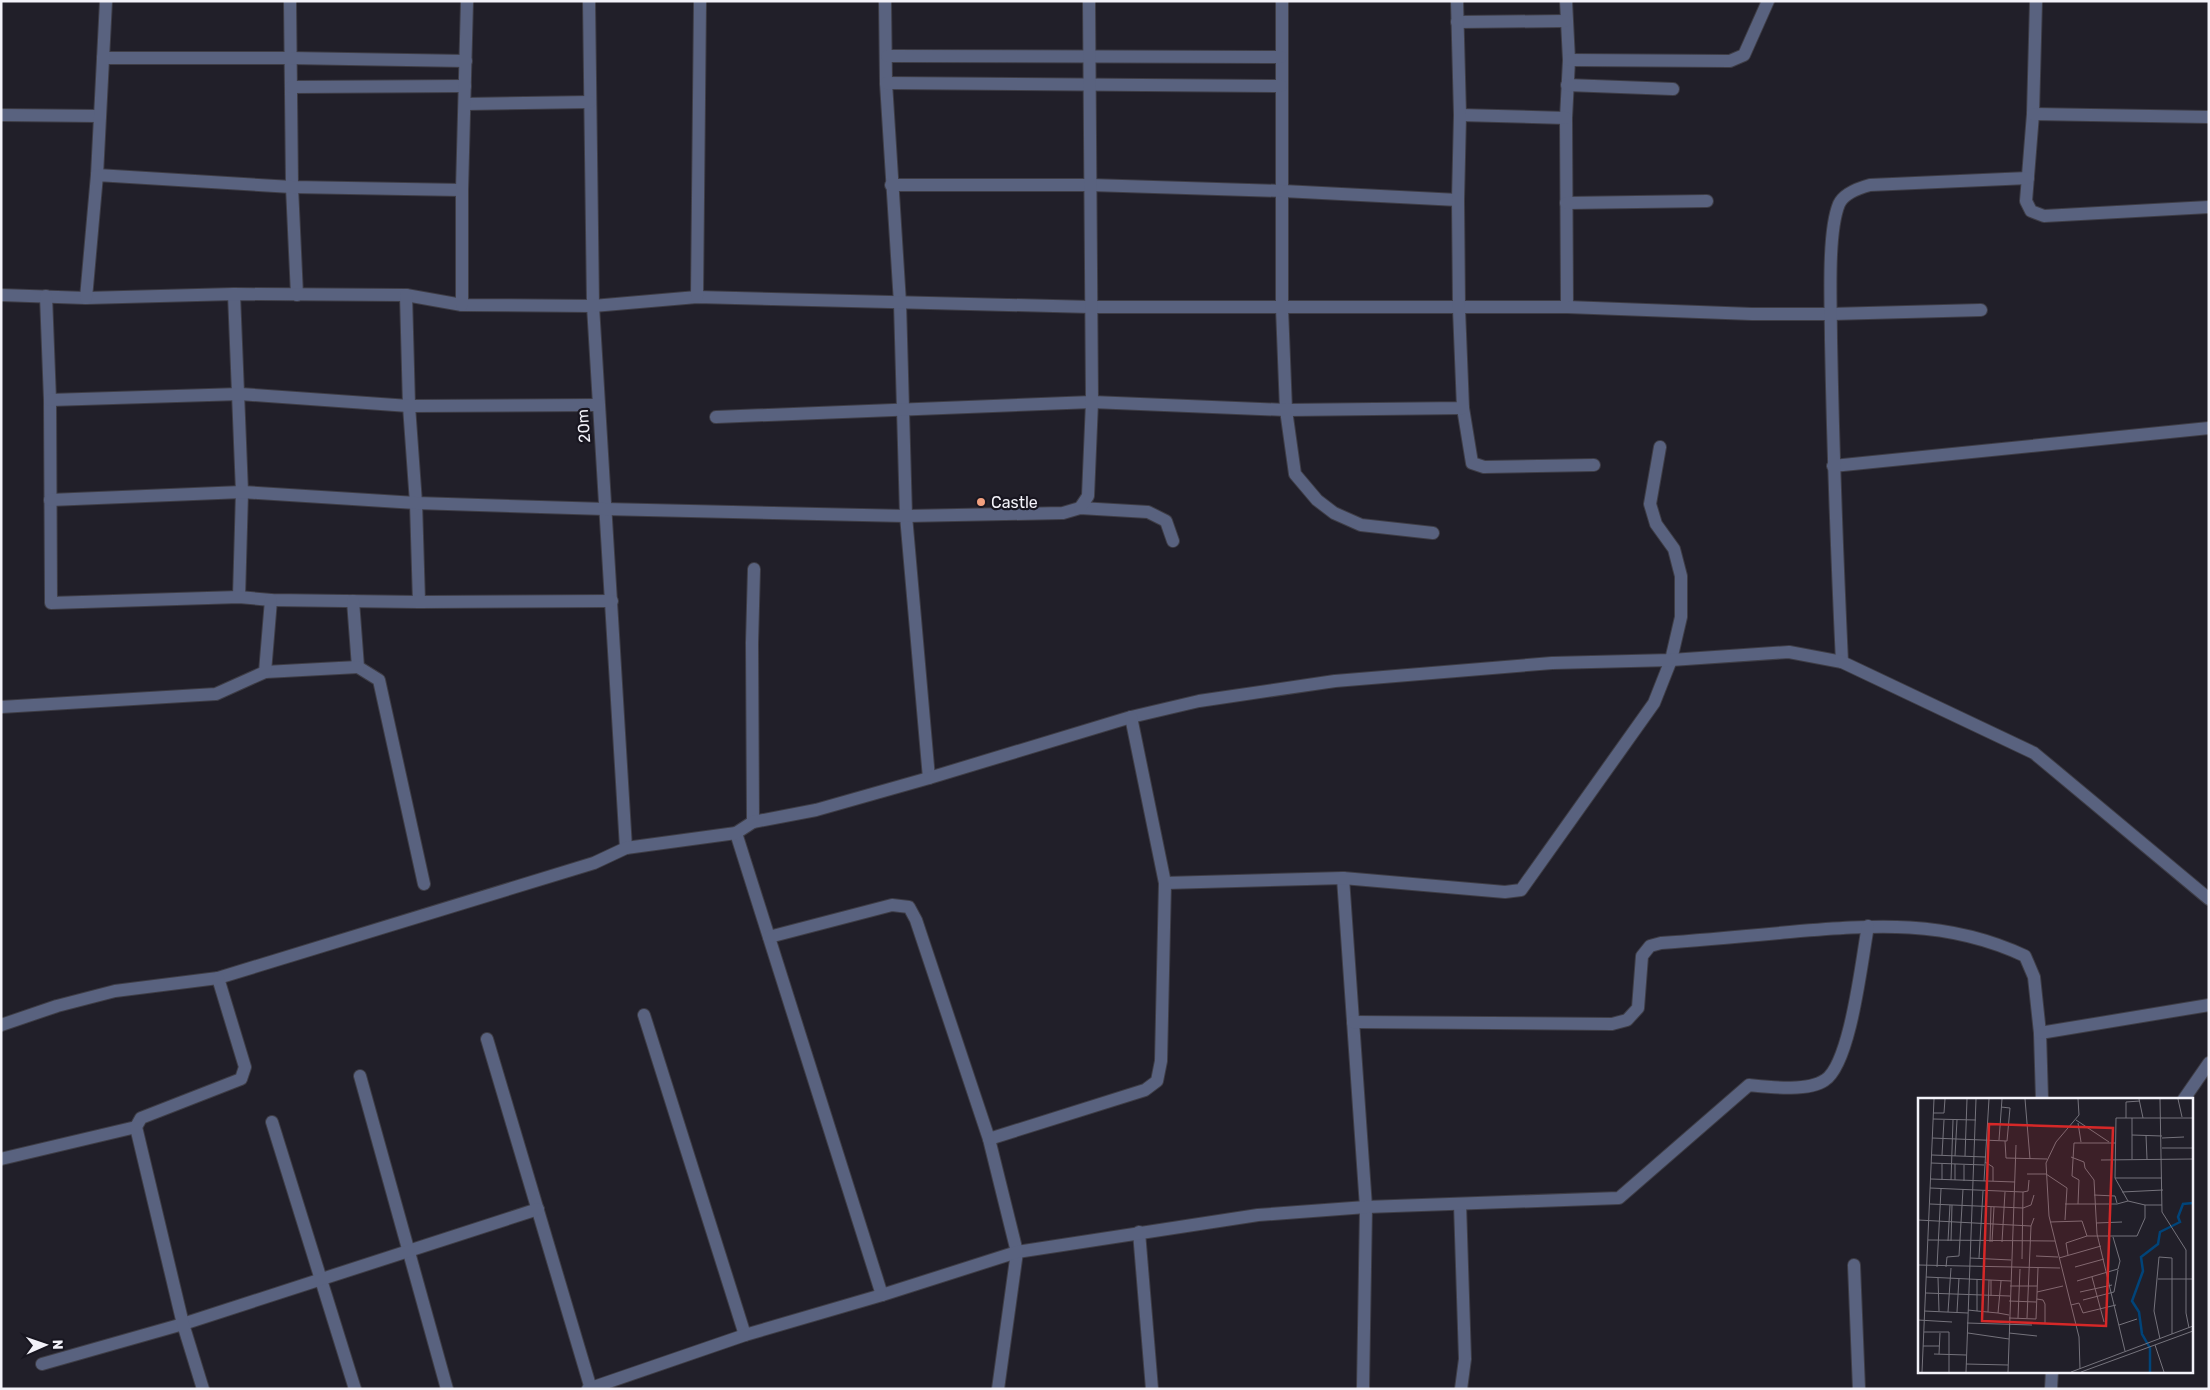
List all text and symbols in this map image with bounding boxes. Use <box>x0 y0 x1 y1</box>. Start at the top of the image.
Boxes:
street label: 20m <box>573 408 594 443</box>
place label: Castle <box>991 493 1038 512</box>
marker: Castle <box>975 496 987 508</box>
inset map <box>1918 1098 2192 1372</box>
north arrow <box>20 1320 70 1370</box>
text: N <box>49 1339 66 1350</box>

